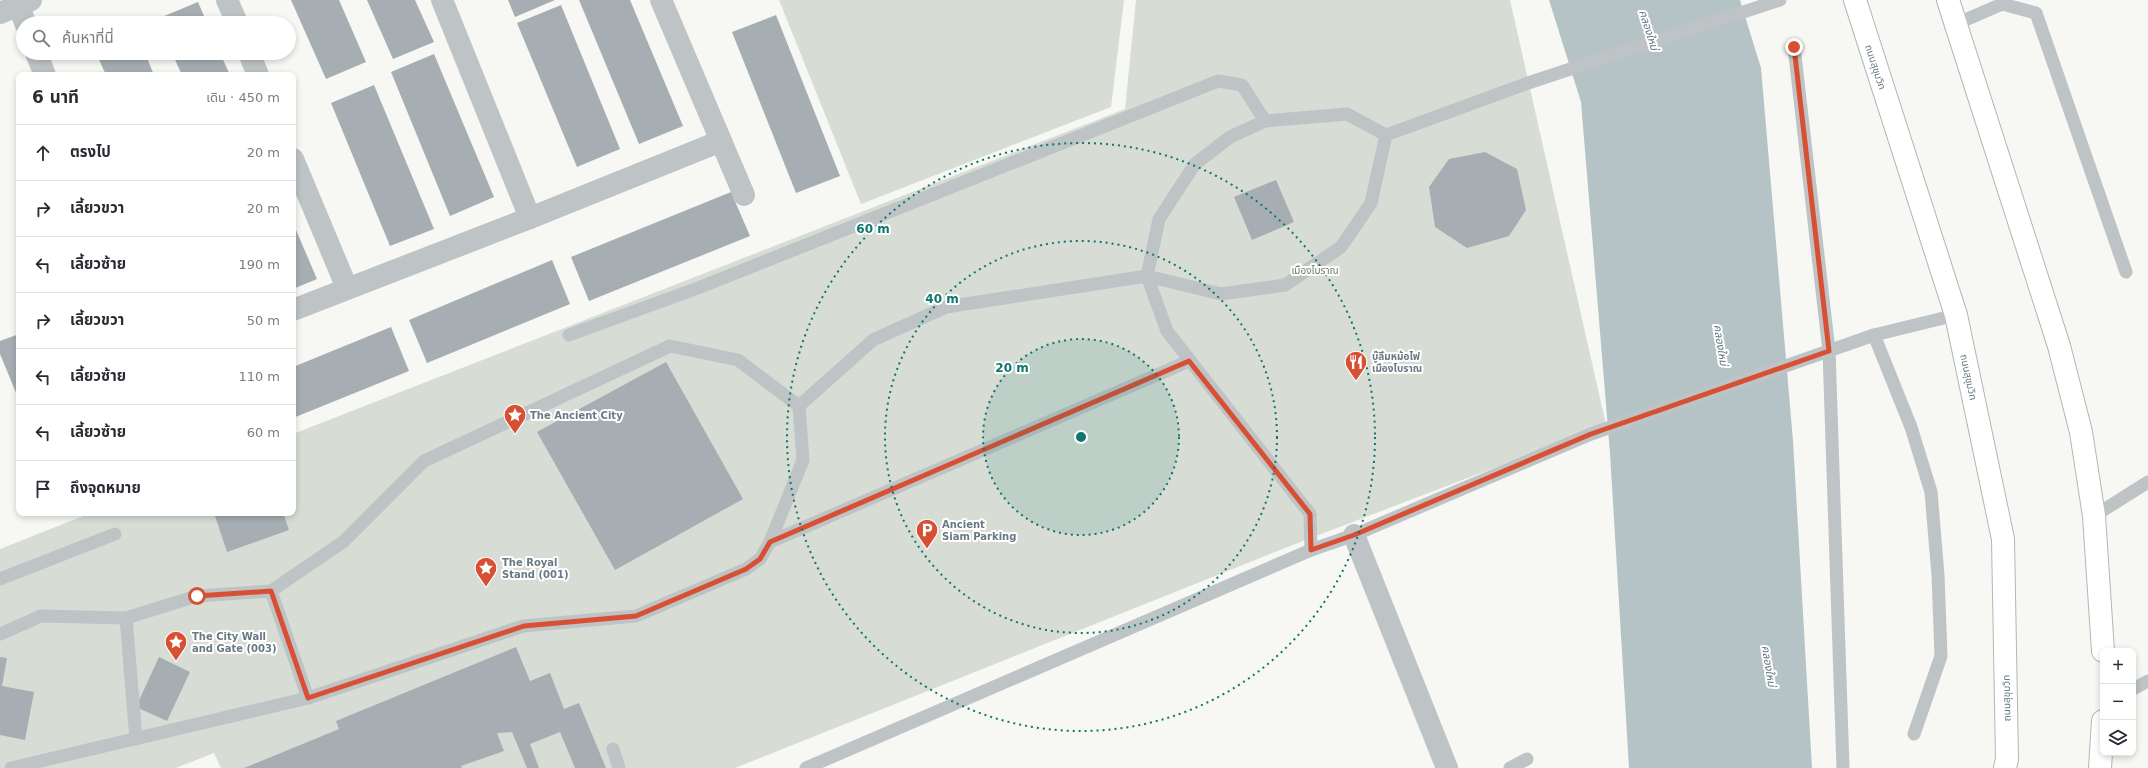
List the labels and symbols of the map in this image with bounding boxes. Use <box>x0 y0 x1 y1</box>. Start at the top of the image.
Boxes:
water label: คลองใหม่ <box>1636 8 1661 54</box>
route end <box>1785 38 1803 56</box>
street label: ถนนสุขุมวิท <box>1862 43 1888 91</box>
text: 60 m <box>856 222 890 236</box>
park label: เมืองโบราณ <box>1291 265 1339 276</box>
text: 40 m <box>925 292 959 306</box>
water label: คลองใหม่ <box>1711 323 1731 369</box>
restaurant icon: บู๊ลิ้มหม้อไฟ เมืองโบราณ <box>1343 349 1369 382</box>
place label: บู๊ลิ้มหม้อไฟ เมืองโบราณ <box>1372 350 1422 374</box>
street label: ถนนสุขุมวิท <box>1957 353 1979 401</box>
text: 20 m <box>995 361 1029 375</box>
place icon: The Ancient City <box>502 402 528 435</box>
place label: The Ancient City <box>530 410 623 421</box>
centre of rings <box>1074 430 1088 444</box>
parking icon: Ancient Siam Parking <box>914 517 940 550</box>
place label: Ancient Siam Parking <box>942 519 1016 542</box>
place icon: The Royal Stand (001) <box>473 555 499 588</box>
place label: The Royal Stand (001) <box>502 557 569 580</box>
route start <box>188 587 206 605</box>
place icon: The City Wall and Gate (003) <box>163 629 189 662</box>
place label: The City Wall and Gate (003) <box>192 631 277 654</box>
water label: คลองใหม่ <box>1759 644 1779 690</box>
street label: ถนนสุขุมวิท <box>2001 675 2013 721</box>

